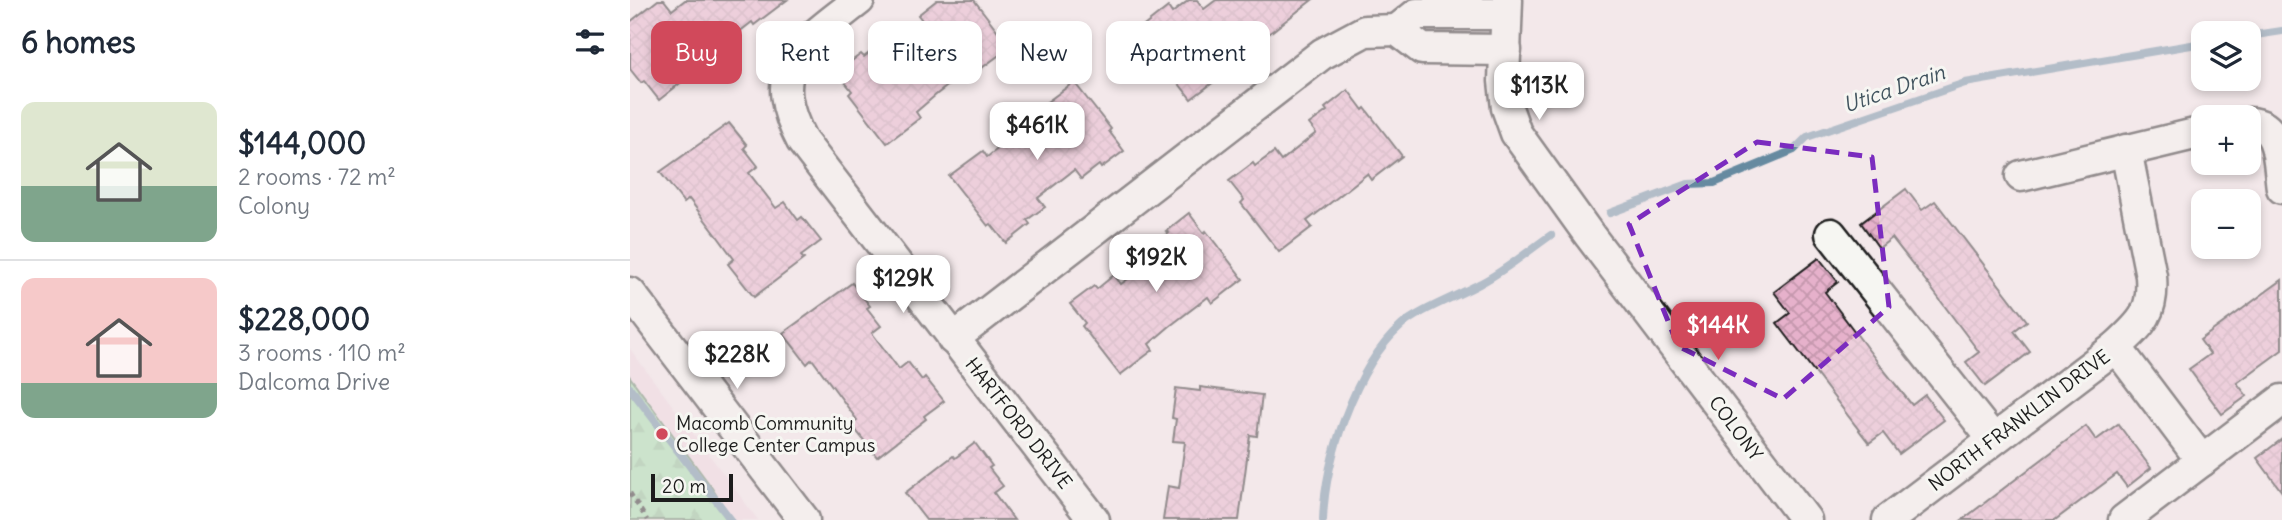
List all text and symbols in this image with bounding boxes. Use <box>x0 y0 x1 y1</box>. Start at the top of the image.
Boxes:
chip: Buy <box>651 21 742 84</box>
chip: Rent <box>756 21 854 84</box>
chip: Filters <box>868 21 982 84</box>
chip: New <box>996 21 1092 84</box>
chip: Apartment <box>1106 21 1270 84</box>
map controls <box>2191 21 2261 259</box>
button: layers <box>2191 21 2261 91</box>
text: 6 homes <box>21 23 136 61</box>
icon: filters <box>571 23 609 61</box>
water label: Utica Drain <box>1839 58 1949 119</box>
pin: $113K <box>1490 62 1588 122</box>
text: $113K <box>1510 70 1568 99</box>
pin: $461K <box>988 102 1086 162</box>
button: + <box>2191 105 2261 175</box>
text: $461K <box>1006 110 1068 139</box>
text: $144,000 <box>238 124 366 162</box>
icon: home <box>77 130 161 214</box>
text: 2 rooms · 72 m² <box>238 162 396 191</box>
button: − <box>2191 189 2261 259</box>
text: Colony <box>238 191 310 220</box>
pin: $192K <box>1107 234 1205 294</box>
text: $192K <box>1125 242 1187 271</box>
pin: $129K <box>854 256 952 315</box>
text: $129K <box>872 263 934 292</box>
text: $228,000 <box>238 300 370 338</box>
pin: $144K <box>1669 302 1767 362</box>
icon: home <box>77 306 161 390</box>
text: $144K <box>1687 310 1749 339</box>
pin: $228K <box>688 332 786 391</box>
text: 3 rooms · 110 m² <box>238 338 406 367</box>
text: $228K <box>704 339 770 368</box>
street label: NORTH FRANKLIN DRIVE <box>1924 344 2114 496</box>
street label: HARTFORD DRIVE <box>960 353 1078 493</box>
text: Dalcoma Drive <box>238 367 390 396</box>
street label: COLONY <box>1704 391 1768 465</box>
place label: Macomb Community College Center Campus <box>676 411 875 457</box>
marker: Macomb Community College Center Campus <box>654 426 670 442</box>
scale bar <box>651 471 733 503</box>
text: 20 m <box>662 474 706 498</box>

